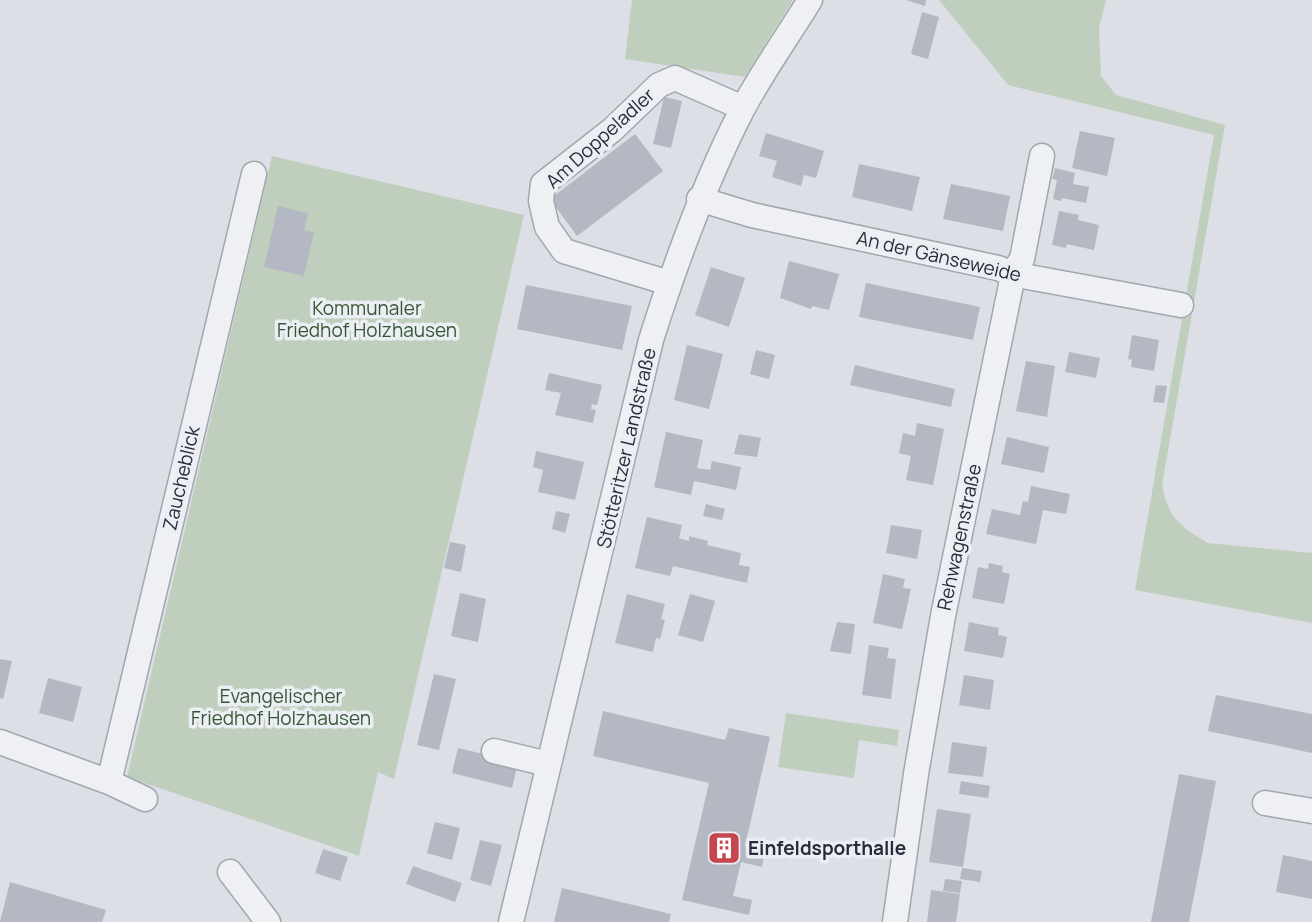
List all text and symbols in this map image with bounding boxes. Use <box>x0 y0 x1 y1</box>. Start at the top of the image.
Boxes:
street label: Am Doppeladler <box>540 82 660 194</box>
street label: An der Gänseweide <box>854 224 1024 288</box>
park label: Kommunaler Friedhof Holzhausen <box>277 295 457 343</box>
street label: Stötteritzer Landstraße <box>590 345 662 551</box>
street label: Zaucheblick <box>156 423 206 533</box>
street label: Rehwagenstraße <box>931 461 987 613</box>
park label: Evangelischer Friedhof Holzhausen <box>191 683 371 731</box>
building icon: Einfeldsporthalle <box>705 829 743 867</box>
place label: Einfeldsporthalle <box>748 835 906 861</box>

